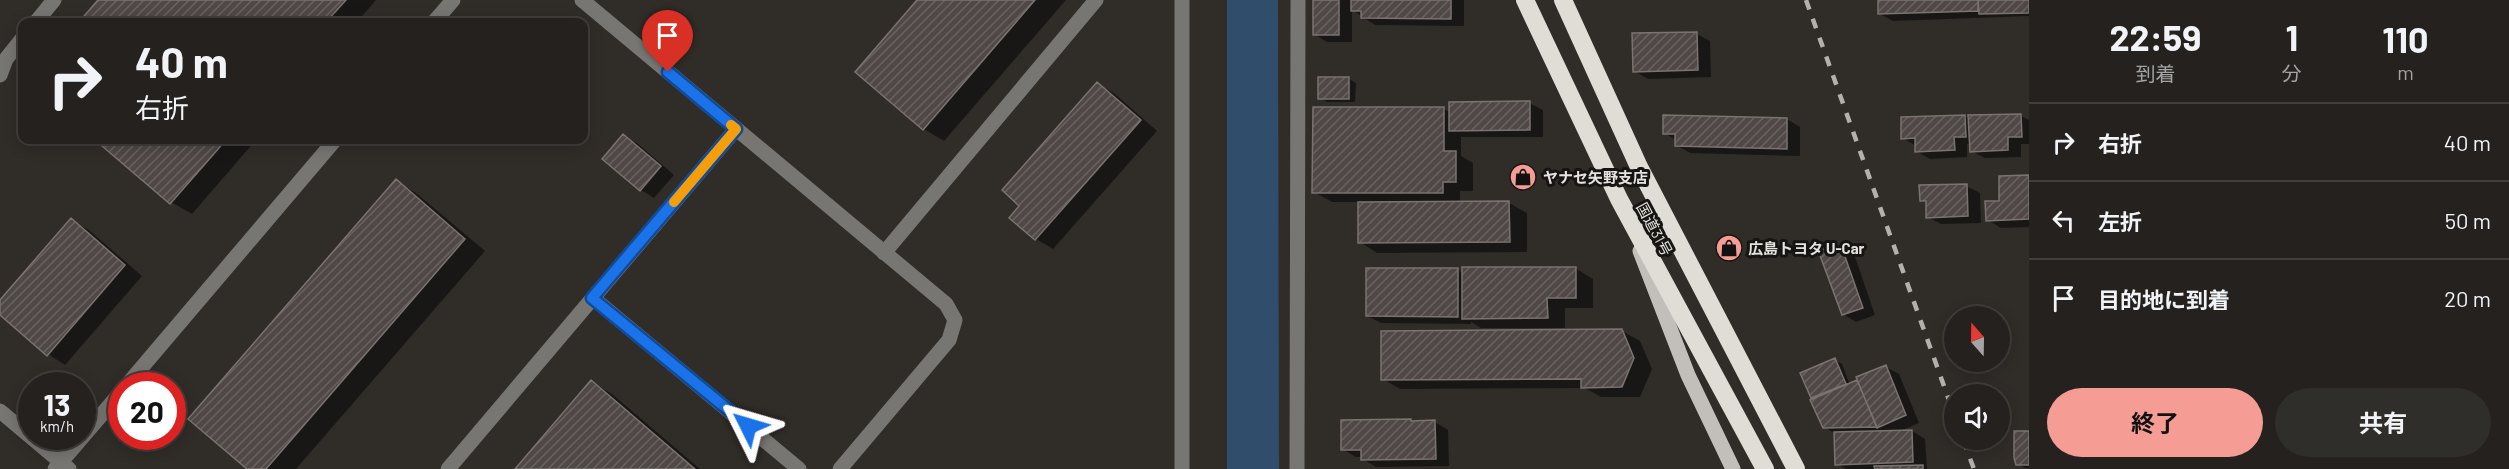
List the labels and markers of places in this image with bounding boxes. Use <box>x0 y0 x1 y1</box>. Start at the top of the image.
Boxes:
pin <box>642 10 693 72</box>
shop icon: ヤナセ矢野支店 <box>1508 162 1538 192</box>
place label: ヤナセ矢野支店 <box>1543 168 1648 186</box>
shop icon: 広島トヨタ U-Car <box>1714 233 1744 263</box>
place label: 広島トヨタ U-Car <box>1748 239 1865 257</box>

